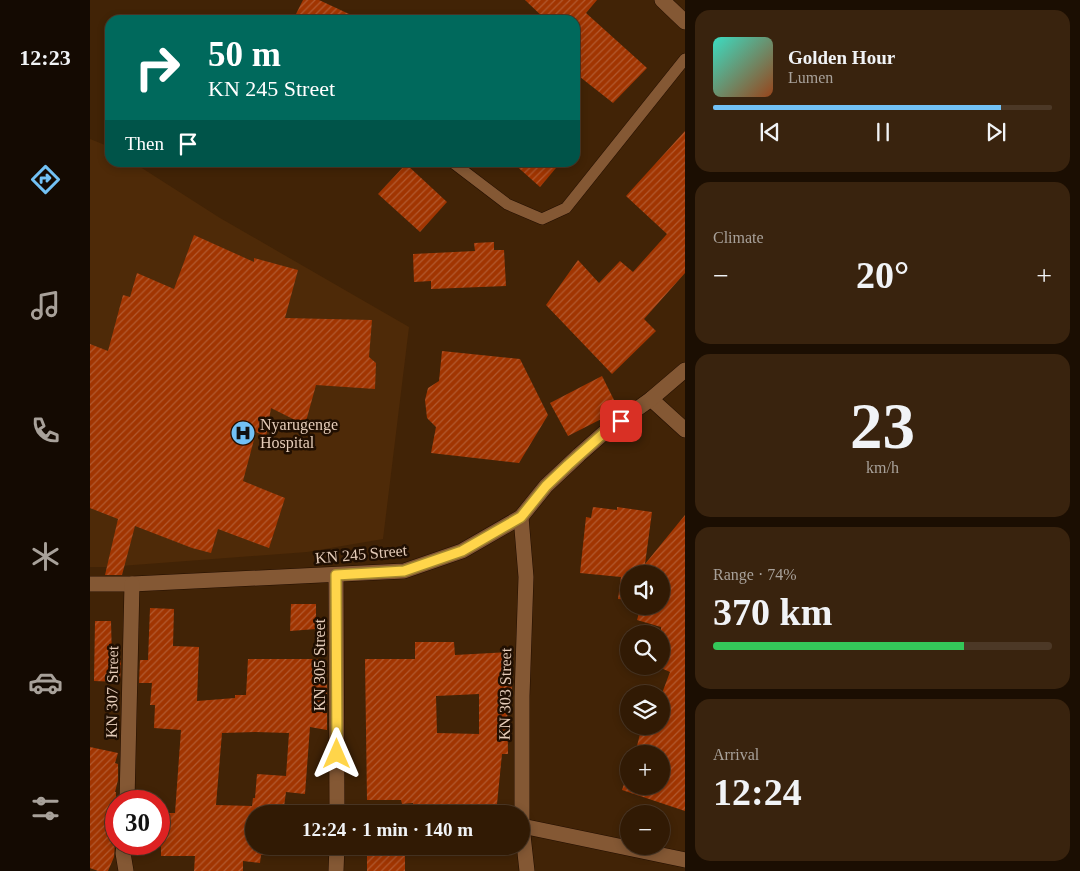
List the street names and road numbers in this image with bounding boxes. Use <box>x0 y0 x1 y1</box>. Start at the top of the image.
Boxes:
street label: KN 245 Street <box>314 541 408 566</box>
street label: KN 305 Street <box>311 618 328 711</box>
street label: KN 307 Street <box>103 645 121 738</box>
street label: KN 303 Street <box>496 647 514 740</box>

